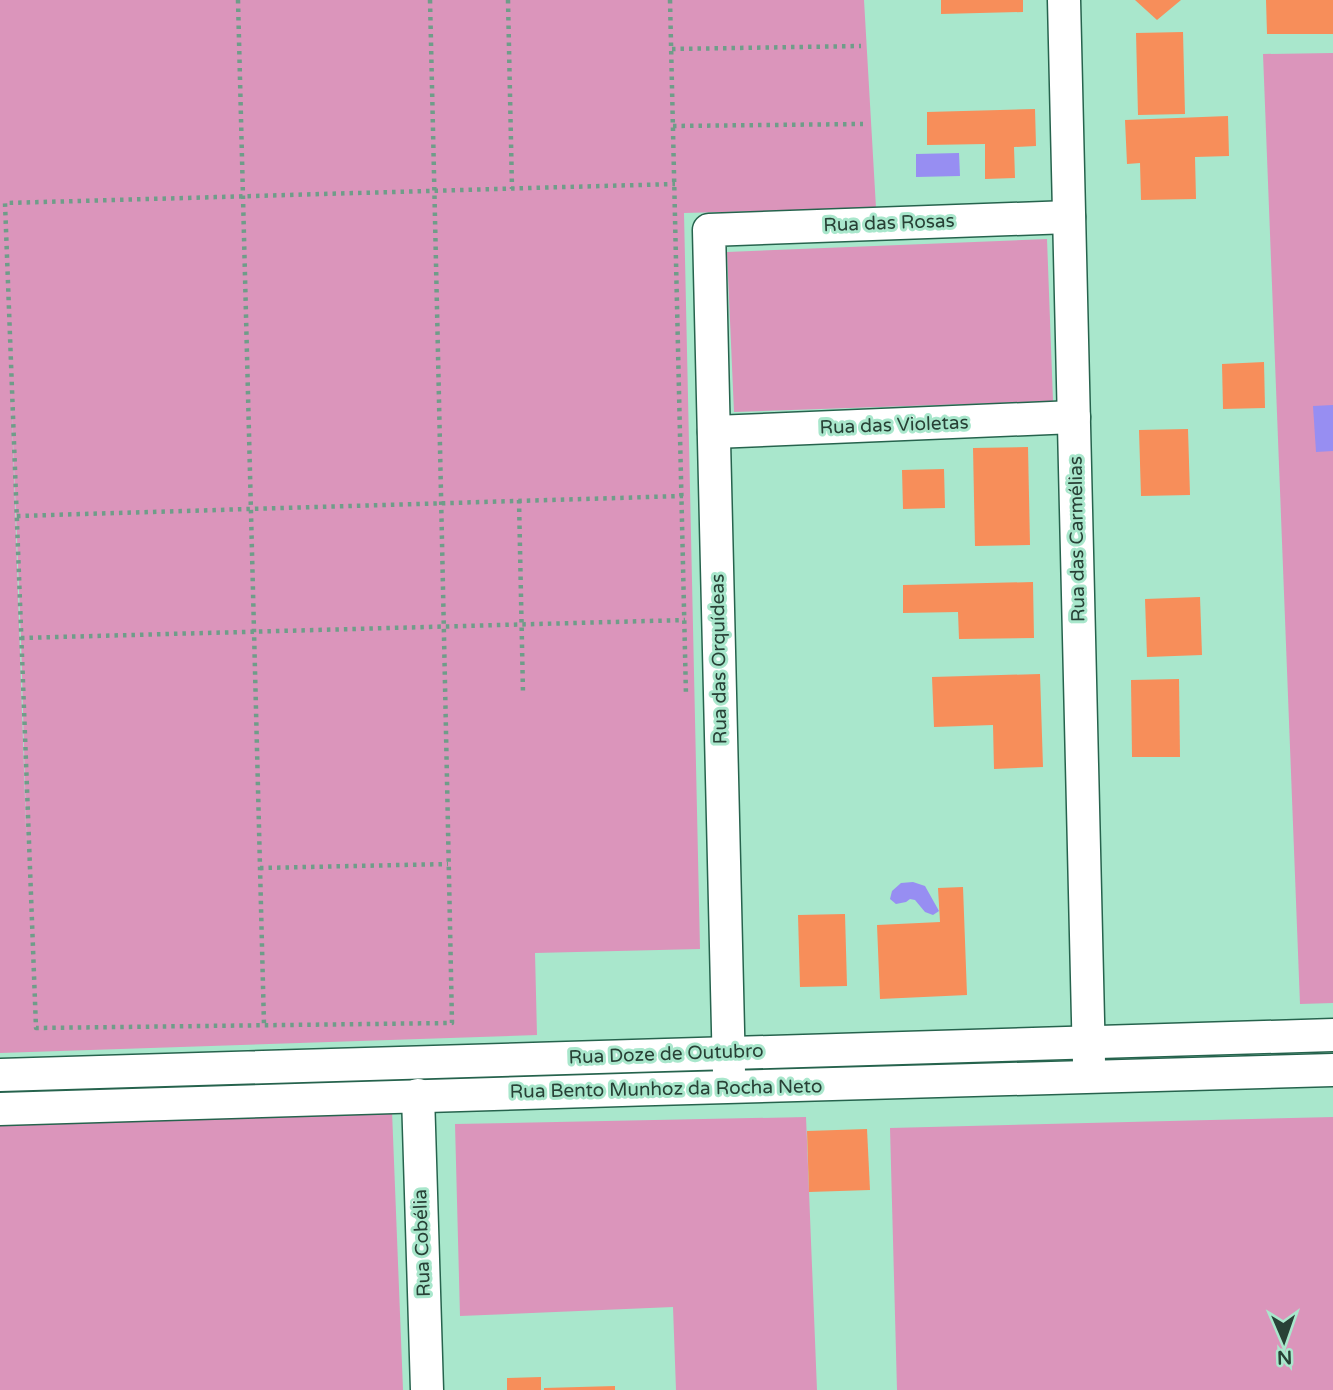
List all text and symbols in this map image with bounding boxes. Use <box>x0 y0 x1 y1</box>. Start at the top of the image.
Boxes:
street label: Rua das Rosas <box>823 210 955 236</box>
street label: Rua das Violetas <box>819 411 969 439</box>
street label: Rua das Carmélias <box>1065 456 1089 622</box>
street label: Rua das Orquídeas <box>707 574 731 744</box>
street label: Rua Doze de Outubro <box>568 1040 764 1068</box>
street label: Rua Bento Munhoz da Rocha Neto <box>509 1075 823 1103</box>
street label: Rua Cobélia <box>409 1189 435 1297</box>
north arrow <box>1249 1306 1319 1376</box>
text: N <box>1277 1346 1293 1368</box>

